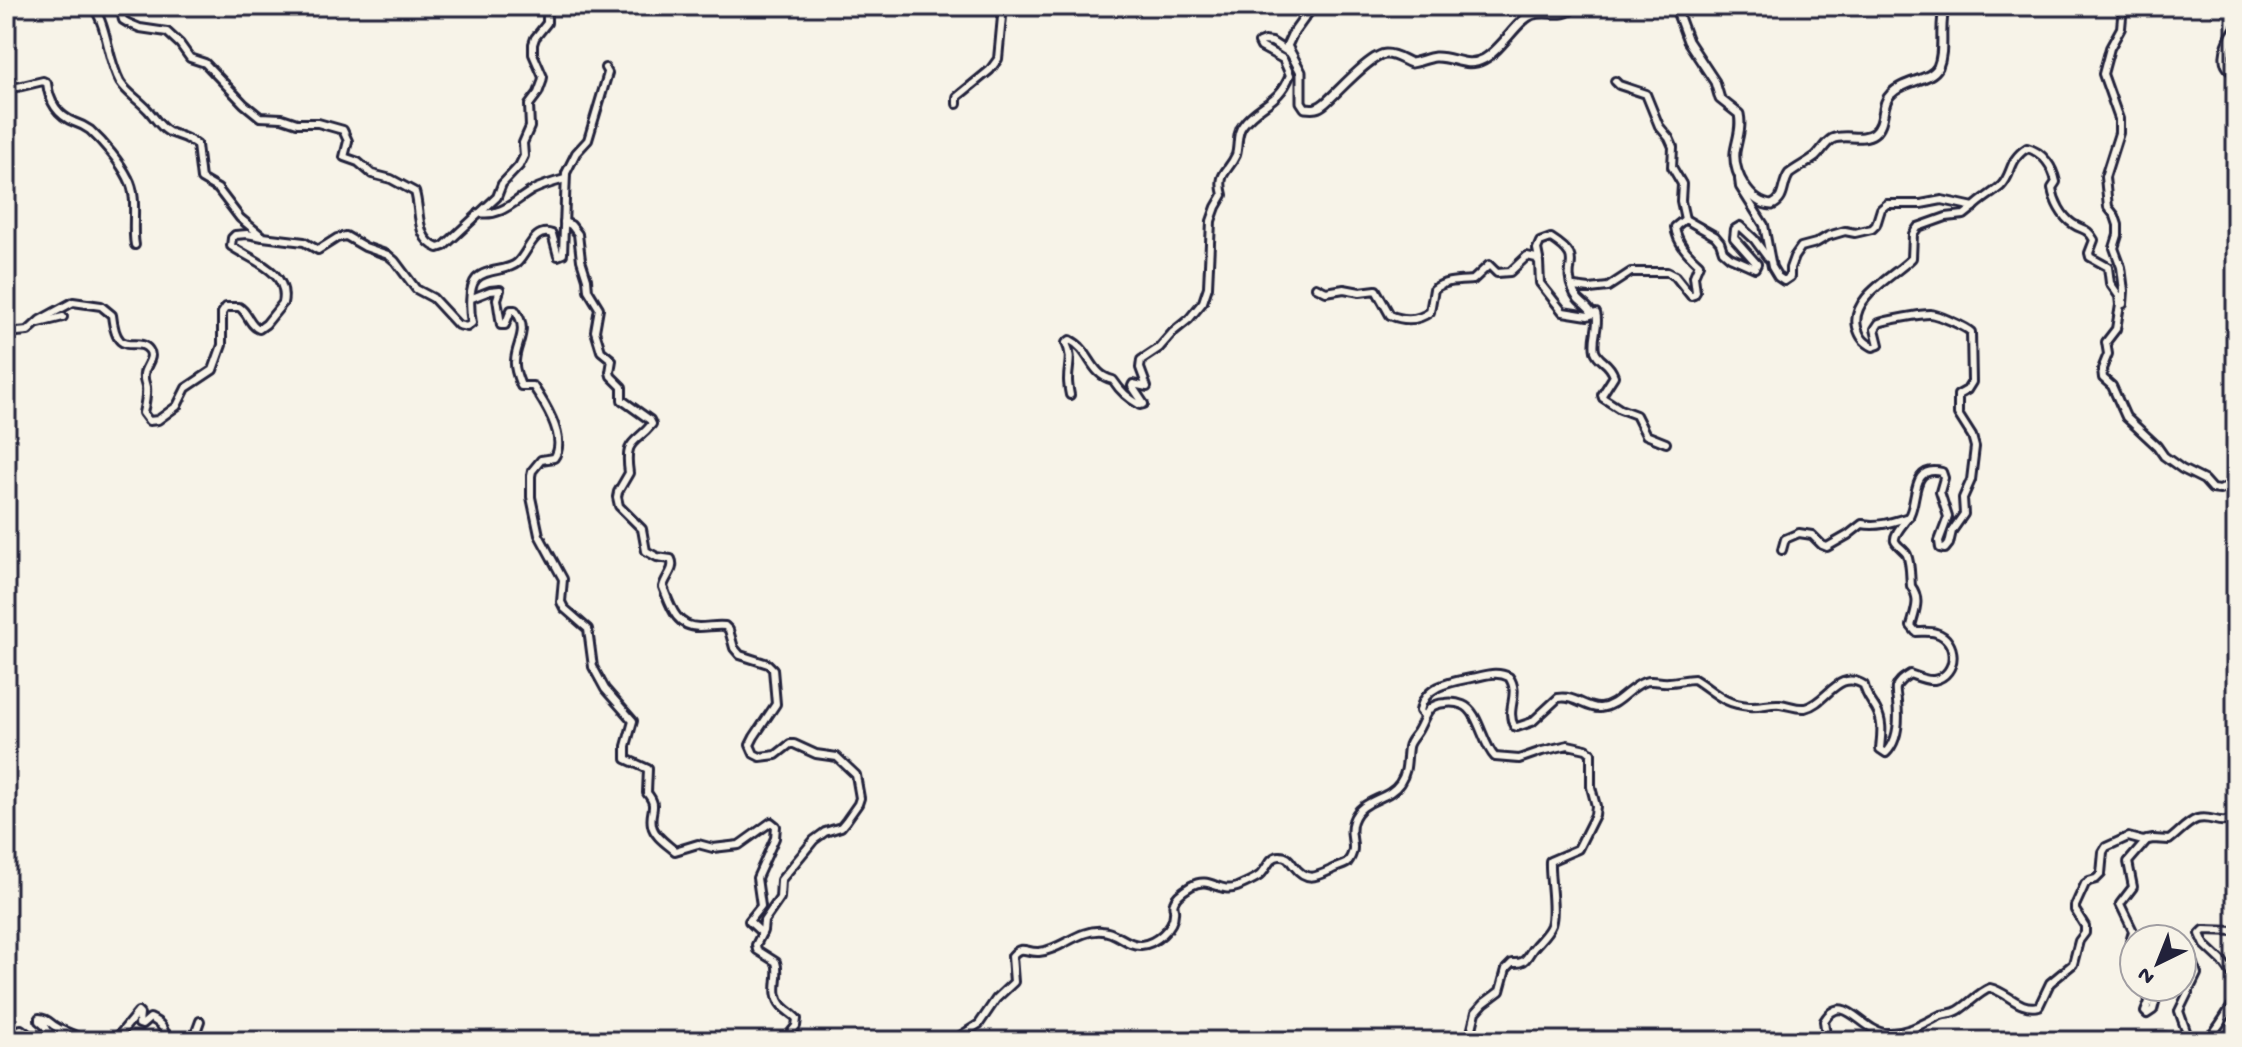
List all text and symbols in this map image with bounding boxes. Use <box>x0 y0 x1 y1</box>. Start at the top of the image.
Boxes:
north arrow <box>2118 923 2198 1003</box>
text: N <box>2133 960 2161 989</box>

